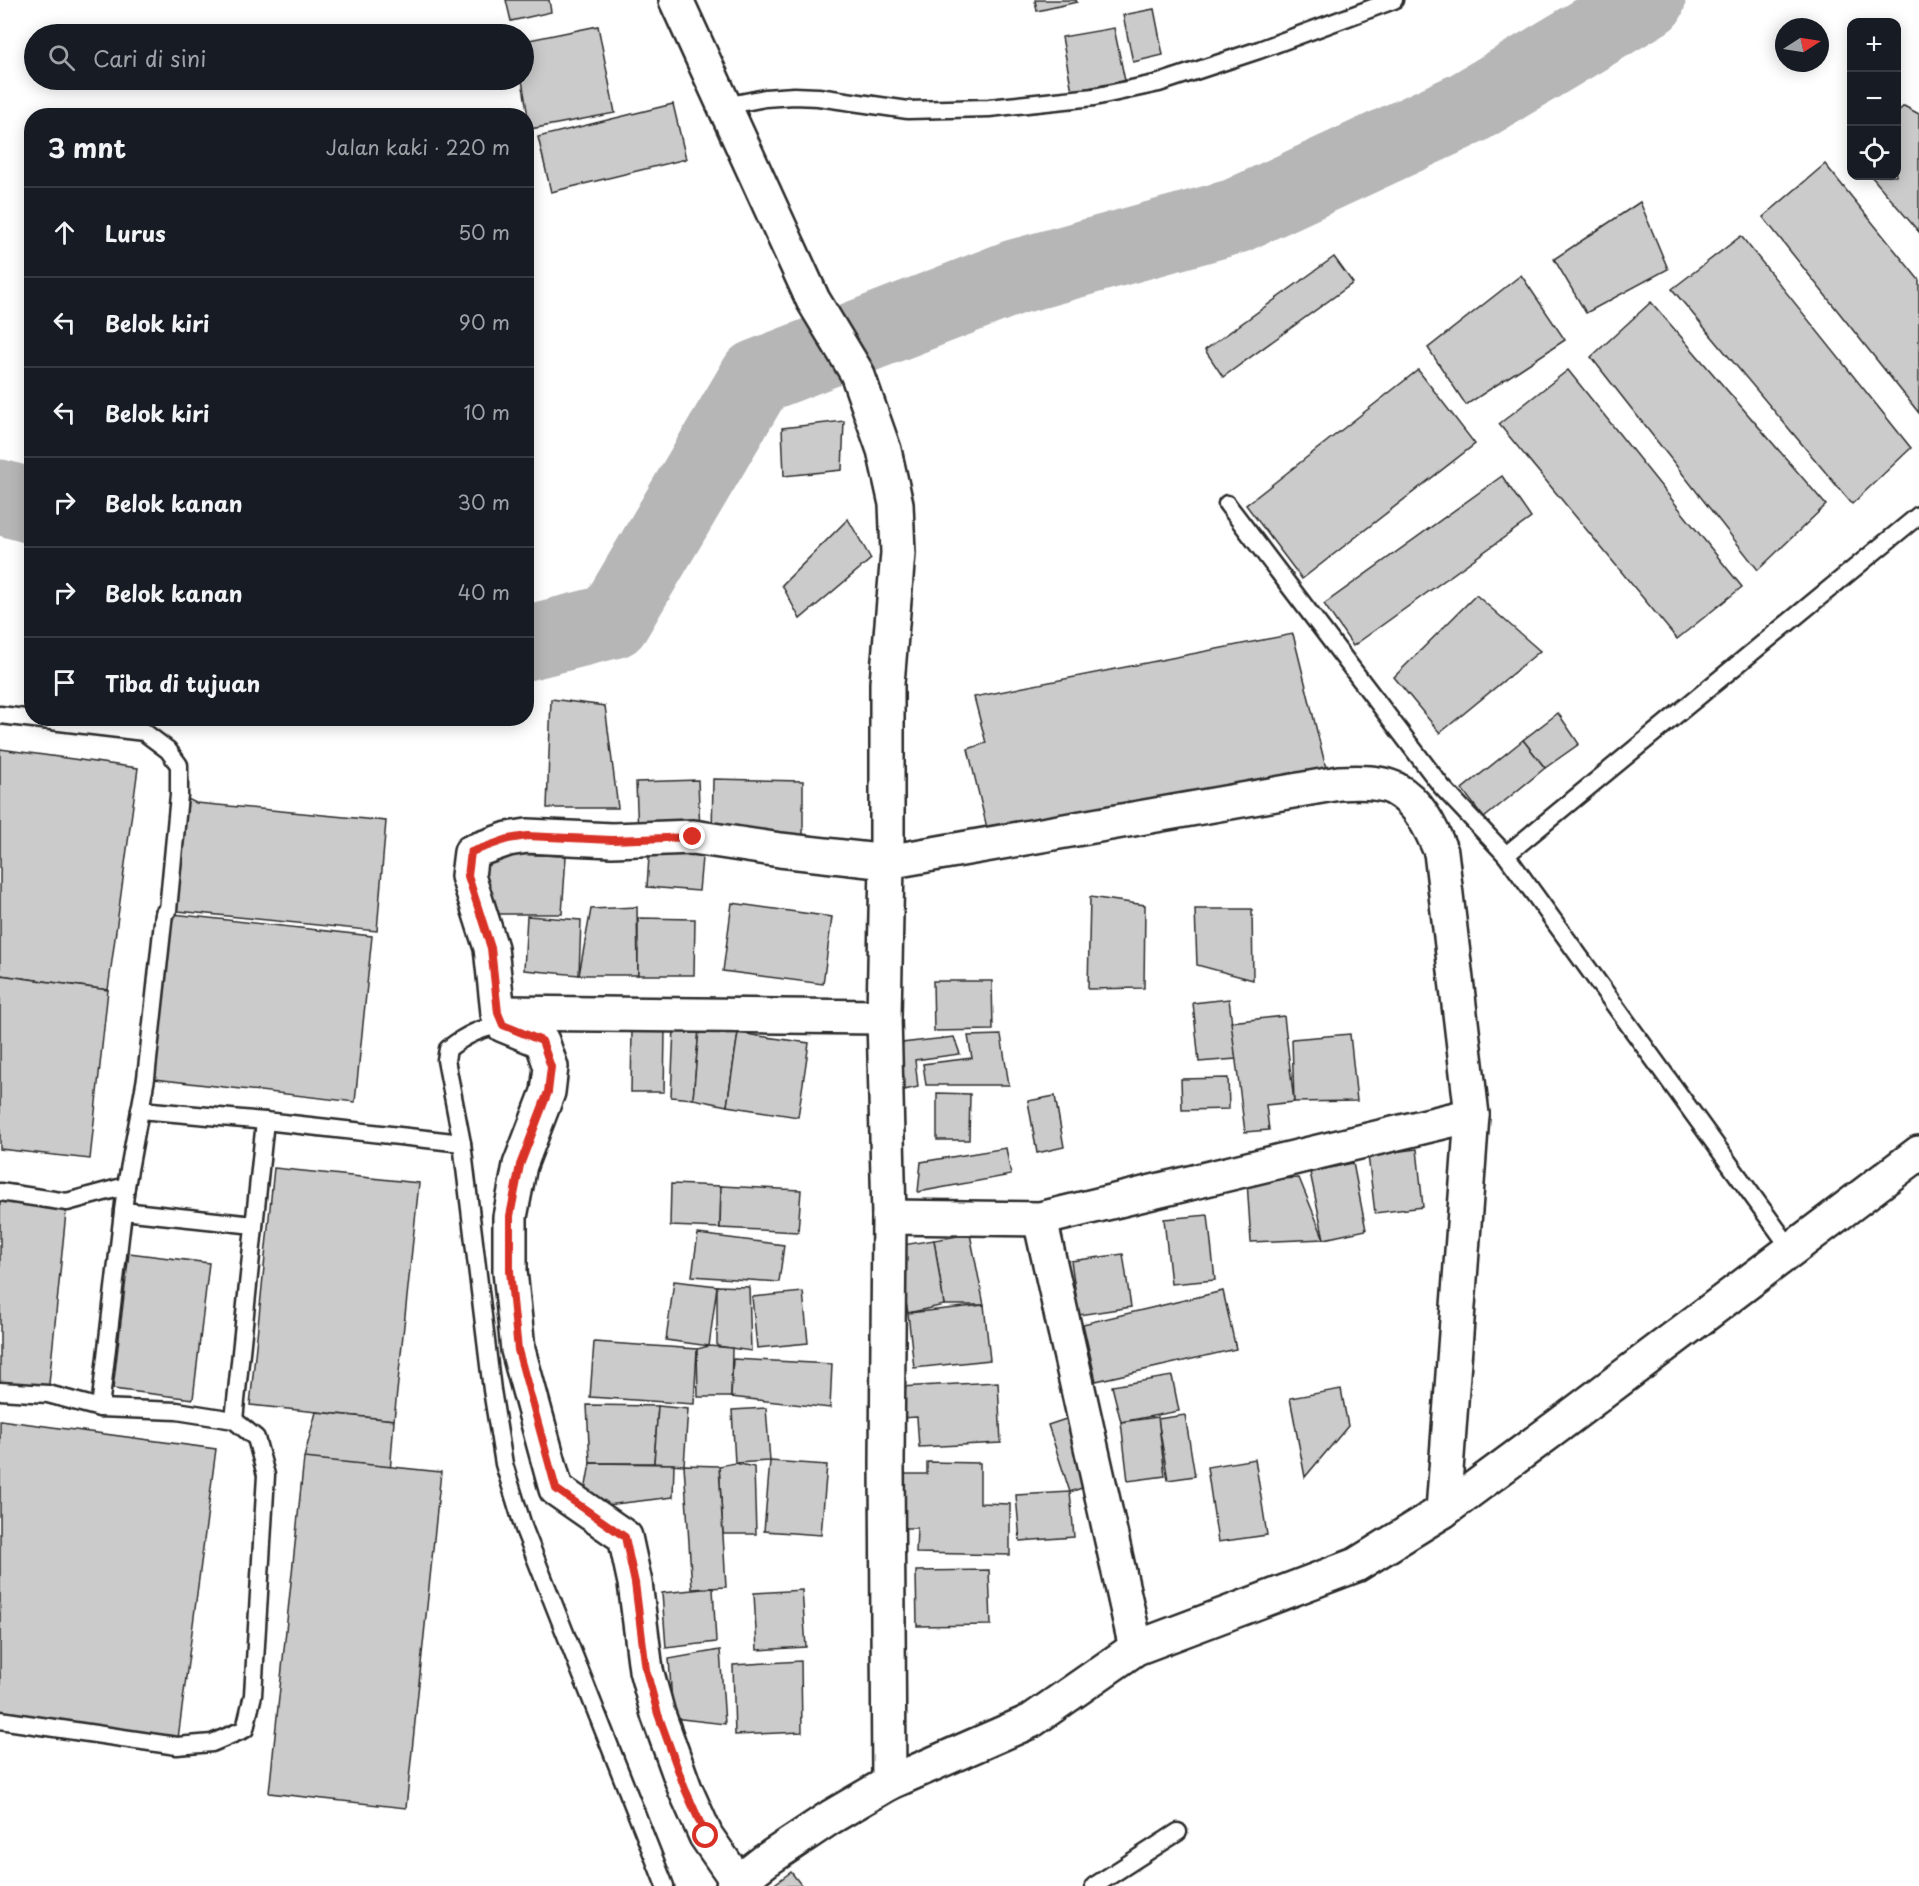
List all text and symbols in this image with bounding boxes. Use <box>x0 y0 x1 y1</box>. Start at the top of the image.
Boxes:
north arrow <box>1775 18 1829 72</box>
map controls <box>1847 18 1901 180</box>
button: + <box>1847 18 1901 72</box>
search box <box>24 24 534 90</box>
icon: search <box>45 41 78 74</box>
text: Cari di sini <box>93 41 206 74</box>
button: − <box>1847 72 1901 126</box>
button: locate <box>1847 126 1901 180</box>
text: 3 mnt <box>48 128 126 167</box>
text: Jalan kaki · 220 m <box>326 132 510 162</box>
icon: ahead <box>48 216 81 249</box>
text: Lurus <box>105 216 166 249</box>
text: 50 m <box>458 217 510 247</box>
icon: left <box>48 306 81 339</box>
text: Belok kiri <box>105 306 209 339</box>
text: 90 m <box>459 307 510 337</box>
icon: left <box>48 396 81 429</box>
text: Belok kiri <box>105 396 209 429</box>
text: 10 m <box>463 397 510 427</box>
icon: right <box>48 486 81 519</box>
text: Belok kanan <box>105 486 242 519</box>
text: 30 m <box>457 487 510 517</box>
icon: right <box>48 576 81 609</box>
text: Belok kanan <box>105 576 242 609</box>
text: 40 m <box>458 577 510 607</box>
icon: arrive <box>48 666 81 699</box>
text: Tiba di tujuan <box>105 666 260 699</box>
route end <box>679 823 705 849</box>
route start <box>692 1822 718 1848</box>

